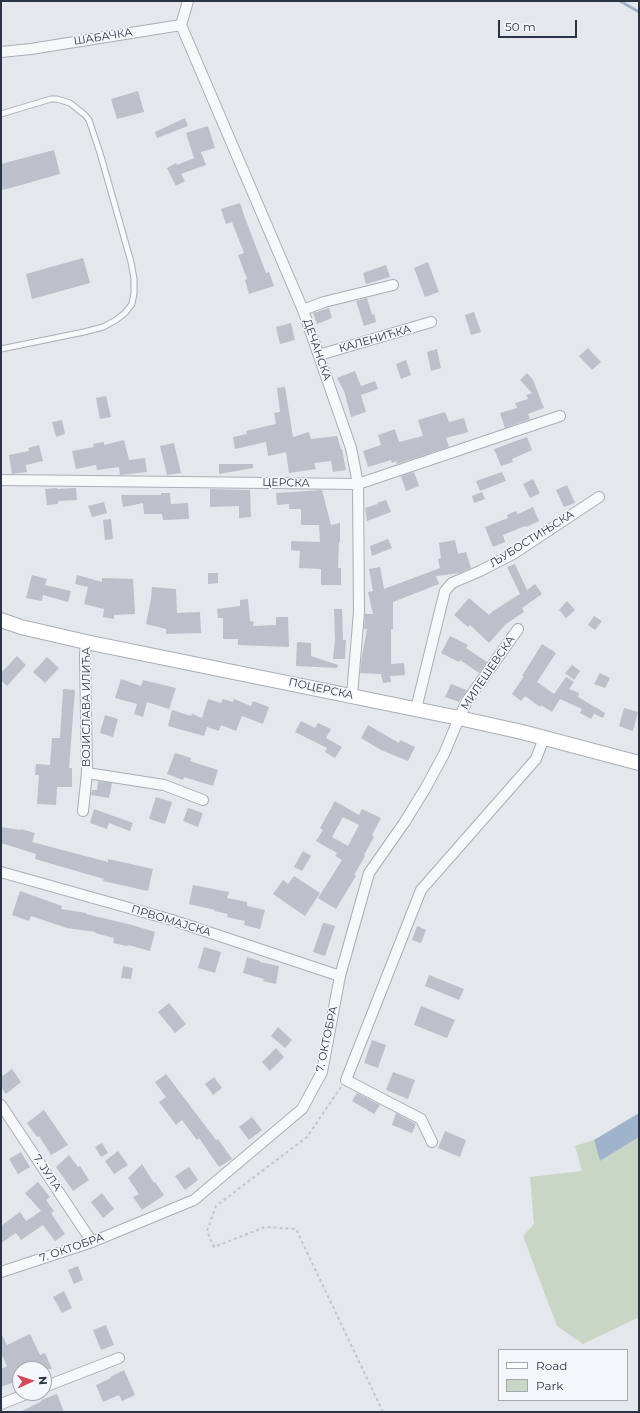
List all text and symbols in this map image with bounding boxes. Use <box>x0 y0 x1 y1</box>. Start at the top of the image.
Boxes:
scale bar <box>500 12 579 38</box>
text: 50 m <box>505 19 536 34</box>
street label: ШАБАЧКА <box>73 26 133 48</box>
street label: ДЕЧАНСКА <box>300 317 334 383</box>
street label: КАЛЕНИЋКА <box>337 322 413 356</box>
street label: ЦЕРСКА <box>262 476 310 490</box>
street label: ЉУБОСТИЊСКА <box>487 508 577 570</box>
street label: МИЛЕШЕВСКА <box>458 634 518 712</box>
street label: ВОЈИСЛАВА ИЛИЋА <box>80 647 94 767</box>
street label: ПОЦЕРСКА <box>287 676 355 702</box>
street label: ПРВОМАЈСКА <box>130 903 212 939</box>
street label: 7. ОКТОБРА <box>314 1005 340 1073</box>
street label: 7. ЈУЛА <box>30 1152 64 1194</box>
street label: 7. ОКТОБРА <box>38 1231 106 1265</box>
legend <box>498 1349 628 1401</box>
text: Road <box>536 1358 567 1373</box>
north arrow <box>12 1361 52 1401</box>
text: N <box>36 1376 50 1385</box>
text: Park <box>536 1378 563 1393</box>

